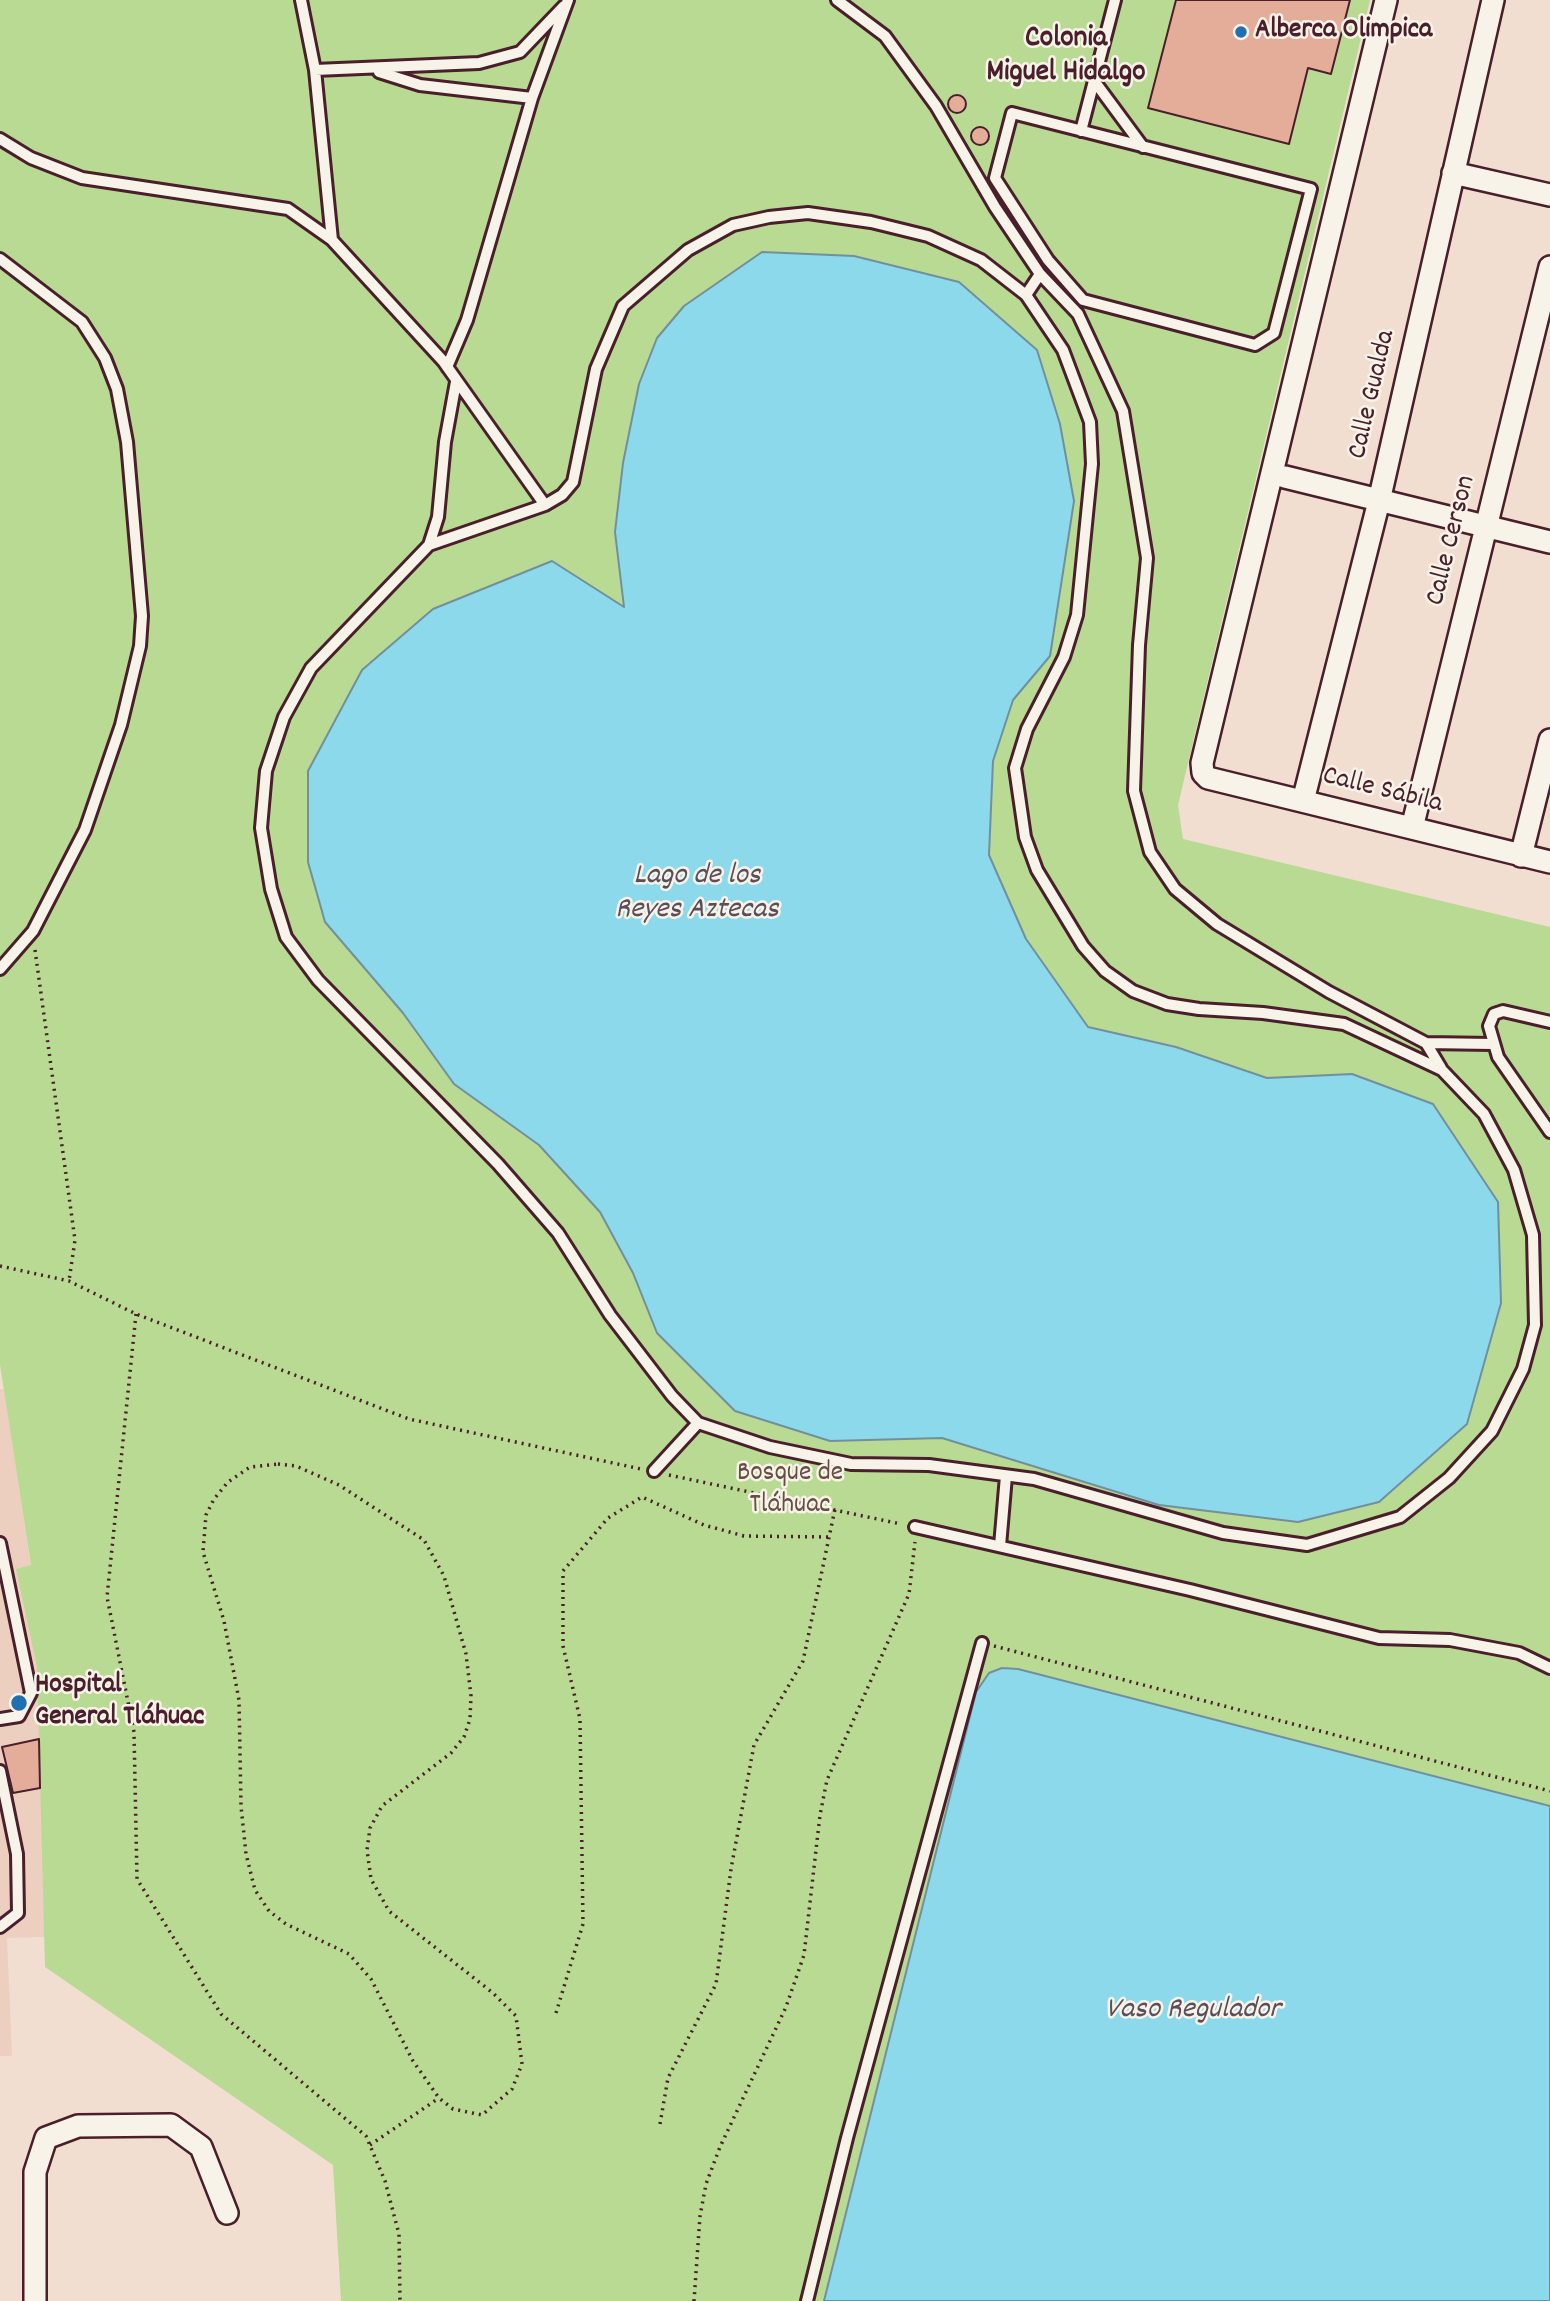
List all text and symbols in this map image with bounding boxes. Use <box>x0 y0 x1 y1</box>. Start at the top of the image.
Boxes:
place label: Alberca Olimpica <box>1255 15 1432 49</box>
district label: Colonia Miguel Hidalgo <box>987 23 1145 93</box>
marker: Alberca Olimpica <box>1233 24 1249 40</box>
street label: Calle Gualda <box>1343 327 1405 463</box>
street label: Calle Cerson <box>1421 473 1485 609</box>
street label: Calle Sábila <box>1319 761 1445 823</box>
water label: Lago de los Reyes Aztecas <box>615 860 779 930</box>
park label: Bosque de Tláhuac <box>737 1458 843 1524</box>
place label: Hospital General Tláhuac <box>35 1670 204 1736</box>
marker: Hospital General Tláhuac <box>9 1693 29 1713</box>
water label: Vaso Regulador <box>1106 1994 1280 2030</box>

